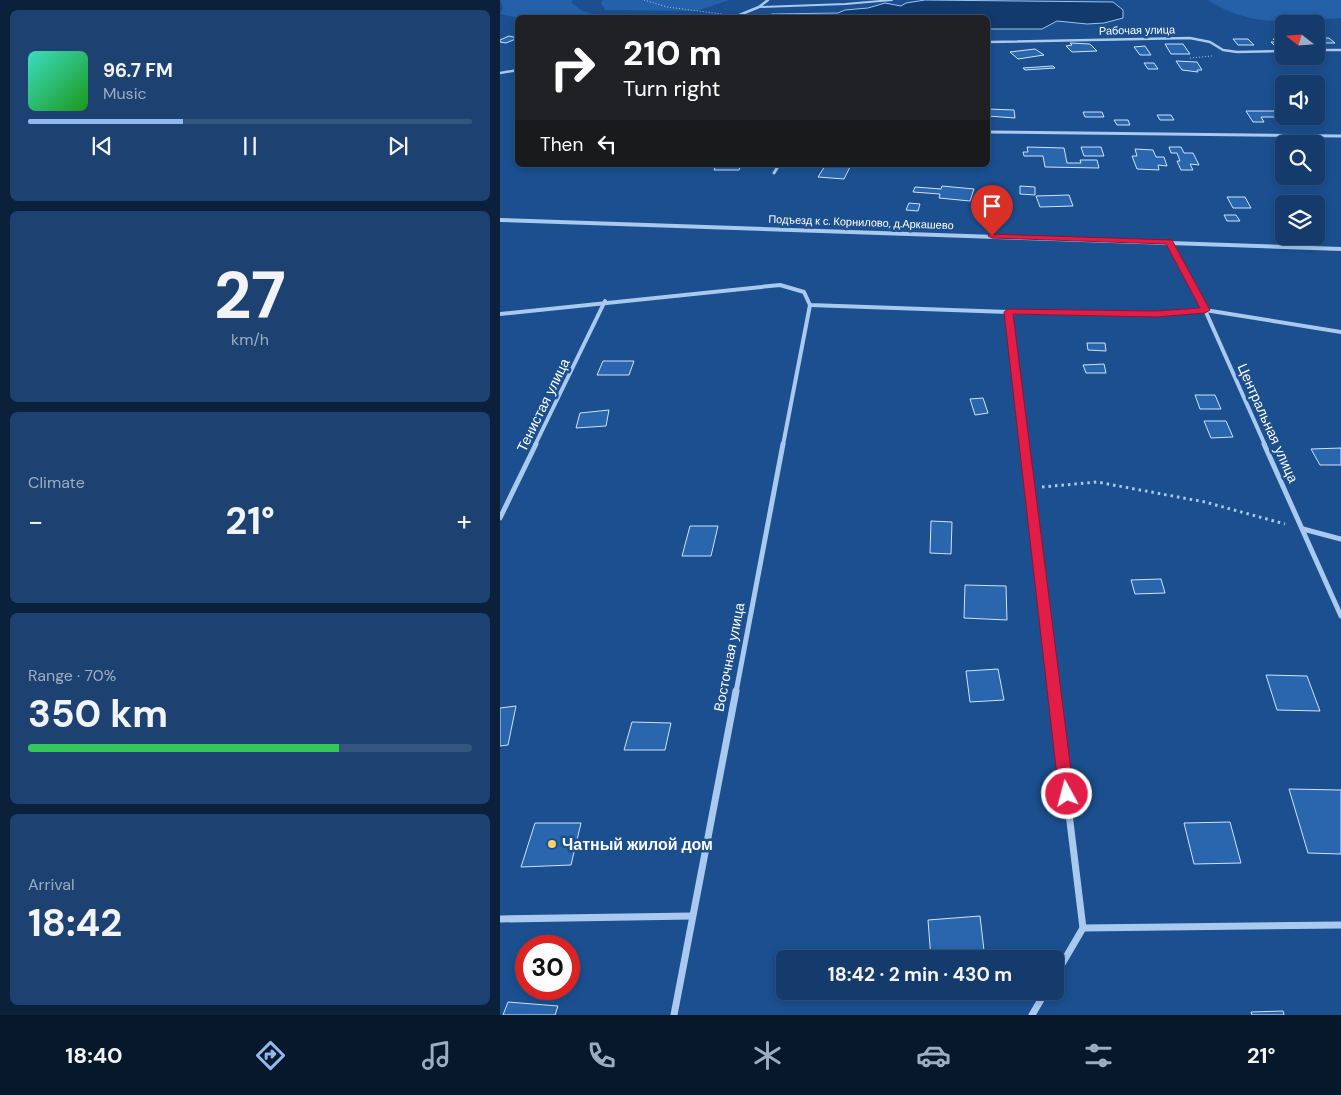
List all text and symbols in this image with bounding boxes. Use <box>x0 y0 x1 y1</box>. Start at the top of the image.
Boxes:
north arrow <box>1275 15 1325 65</box>
map controls <box>1275 15 1325 245</box>
street label: Рабочая улица <box>1099 22 1176 38</box>
text: 210 m <box>623 30 722 76</box>
icon: right <box>540 35 605 100</box>
text: 96.7 FM <box>103 58 173 83</box>
text: Turn right <box>623 74 720 103</box>
button: sound <box>1275 75 1325 125</box>
text: Music <box>103 83 147 104</box>
icon: left <box>593 130 621 158</box>
icon: previous <box>88 132 116 160</box>
icon: pause <box>236 132 264 160</box>
icon: next <box>384 132 412 160</box>
text: Then <box>540 132 583 157</box>
button: search <box>1275 135 1325 185</box>
pin <box>971 185 1013 236</box>
icon: arrive <box>978 192 1006 220</box>
button: layers <box>1275 195 1325 245</box>
street label: Подъезд к с. Корнилово, д.Аркашево <box>768 212 954 232</box>
text: 27 <box>214 254 286 338</box>
text: km/h <box>231 329 269 350</box>
street label: Тенистая улица <box>513 355 574 455</box>
street label: Центральная улица <box>1234 361 1302 486</box>
text: Climate <box>28 472 85 493</box>
text: 21° <box>225 496 275 546</box>
text: − <box>28 503 43 540</box>
text: + <box>457 503 472 540</box>
street label: Восточная улица <box>710 601 748 713</box>
text: Range · 70% <box>28 665 116 686</box>
text: 350 km <box>28 689 168 739</box>
position arrow <box>1040 767 1092 819</box>
place label: Чатный жилой дом <box>562 834 713 855</box>
marker: Чатный жилой дом <box>546 838 558 850</box>
text: Arrival <box>28 874 75 895</box>
text: 18:42 <box>28 898 122 948</box>
speed limit sign: 30 <box>515 935 580 1000</box>
text: 18:42 · 2 min · 430 m <box>828 962 1012 987</box>
icon: directions <box>253 1038 288 1073</box>
icon: music <box>419 1038 454 1073</box>
icon: phone <box>584 1038 619 1073</box>
icon: climate <box>750 1038 785 1073</box>
icon: car <box>916 1038 951 1073</box>
icon: filters <box>1081 1038 1116 1073</box>
text: 18:40 <box>65 1041 123 1070</box>
text: 21° <box>1247 1041 1276 1070</box>

